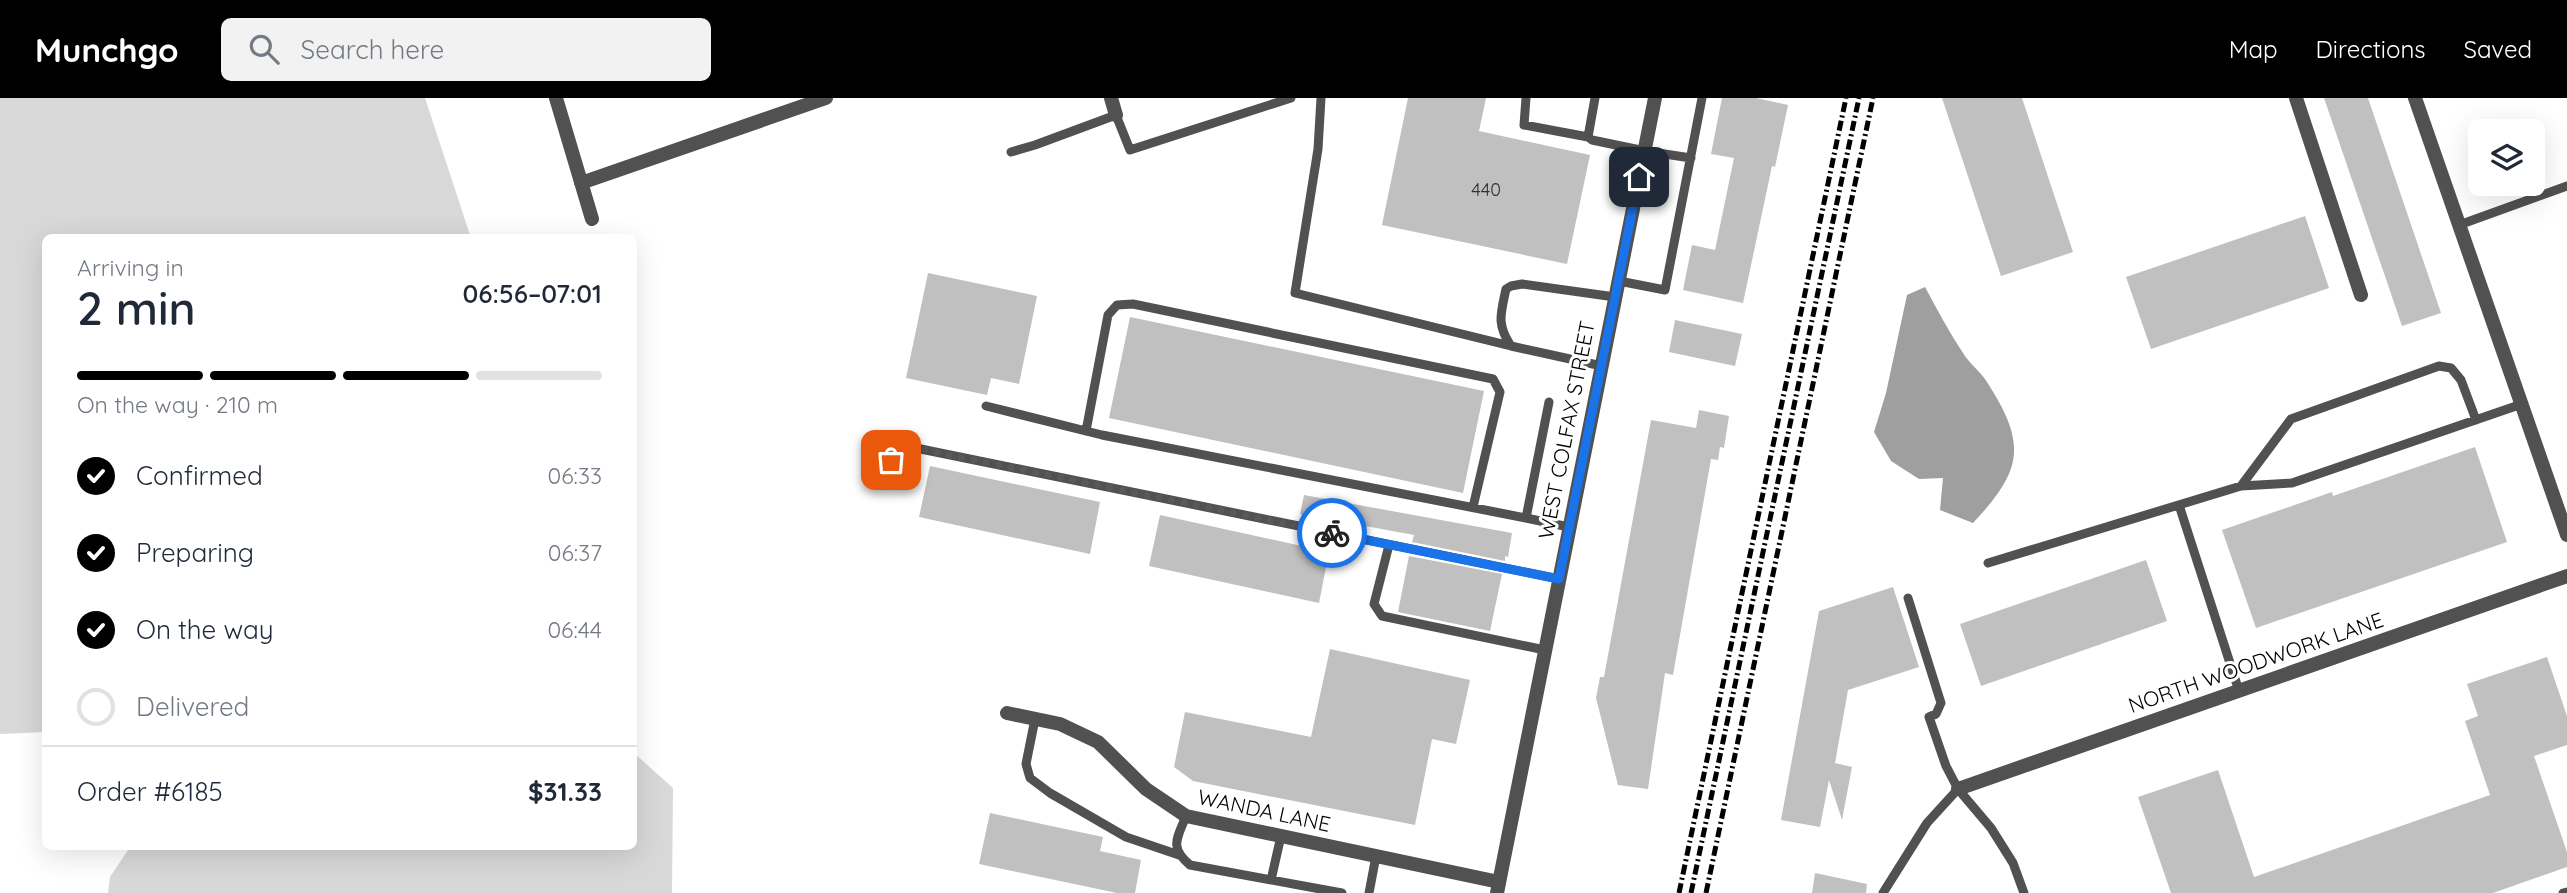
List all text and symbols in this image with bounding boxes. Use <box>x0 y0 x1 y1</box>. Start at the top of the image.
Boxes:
search box <box>221 18 711 81</box>
text: Munchgo <box>35 29 179 70</box>
icon: search <box>245 30 283 68</box>
text: Search here <box>301 33 444 66</box>
text: Map <box>2229 34 2278 64</box>
text: Directions <box>2316 34 2426 64</box>
text: Saved <box>2464 34 2532 64</box>
map controls <box>2468 119 2545 196</box>
button: layers <box>2468 119 2545 196</box>
pin <box>1609 147 1669 207</box>
icon: home <box>1620 158 1658 196</box>
house number: 440 <box>1471 178 1501 201</box>
text: Arriving in <box>77 253 184 282</box>
text: 06:56–07:01 <box>463 277 602 310</box>
text: 2 min <box>77 279 196 337</box>
street label: WEST COLFAX STREET <box>1532 318 1600 541</box>
text: On the way · 210 m <box>77 390 278 419</box>
pin <box>861 430 921 490</box>
icon: bag <box>872 441 910 479</box>
icon: check <box>77 457 115 495</box>
text: Confirmed <box>136 459 263 492</box>
text: 06:33 <box>548 461 602 490</box>
courier <box>1297 498 1367 568</box>
icon: bike <box>1313 514 1351 552</box>
icon: check <box>77 534 115 572</box>
text: Preparing <box>136 536 254 569</box>
text: 06:37 <box>548 538 602 567</box>
street label: NORTH WOODWORK LANE <box>2125 606 2387 718</box>
icon: check <box>77 611 115 649</box>
text: On the way <box>136 613 274 646</box>
text: 06:44 <box>547 615 602 644</box>
text: Delivered <box>136 690 249 723</box>
text: Order #6185 <box>77 775 223 808</box>
text: $31.33 <box>528 775 602 808</box>
street label: WANDA LANE <box>1195 783 1333 837</box>

